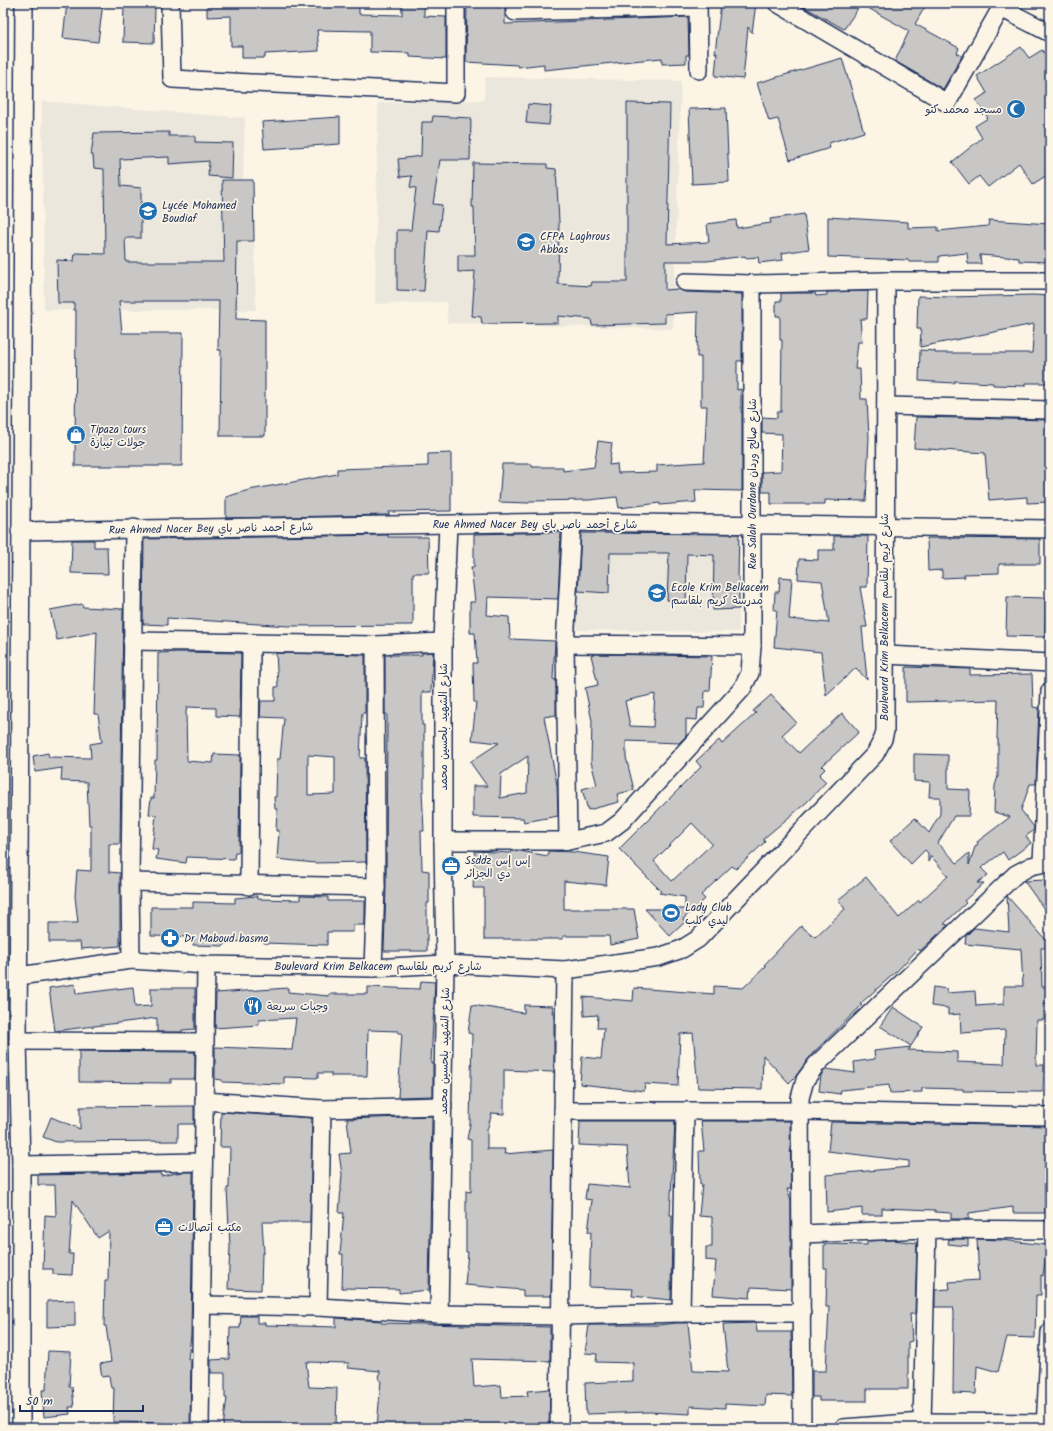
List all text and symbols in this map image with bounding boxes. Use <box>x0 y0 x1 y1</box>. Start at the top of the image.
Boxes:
mosque icon: مسجد محمد كتو <box>1005 98 1027 120</box>
place label: مسجد محمد كتو <box>924 101 1002 119</box>
place label: Lycée Mohamed Boudiaf <box>162 197 237 228</box>
school or university icon: Lycée Mohamed Boudiaf <box>137 200 159 222</box>
place label: CFPA Laghrous Abbas <box>540 228 611 259</box>
school or university icon: CFPA Laghrous Abbas <box>515 231 537 253</box>
street label: Rue Salah Ourdane شارع صالح وردان <box>744 399 762 569</box>
place label: Tipaza tours جولات تيبازة <box>90 421 147 452</box>
shop icon: Tipaza tours جولات تيبازة <box>65 424 87 446</box>
street label: Boulevard Krim Belkacem شارع كريم بلقاسم <box>876 513 894 721</box>
street label: Rue Ahmed Nacer Bey شارع أحمد ناصر باي <box>433 516 637 534</box>
street label: Rue Ahmed Nacer Bey شارع أحمد ناصر باي <box>109 518 313 540</box>
place label: Ecole Krim Belkacem مدرسة كريم بلقاسم <box>671 579 769 610</box>
school or university icon: Ecole Krim Belkacem مدرسة كريم بلقاسم <box>646 582 668 604</box>
street label: شارع الشهيد بلحسين محمد <box>435 663 453 791</box>
place label: Ssddz إس إس دي الجزائر <box>464 852 531 883</box>
office icon: Ssddz إس إس دي الجزائر <box>440 855 462 877</box>
place label: Lady Club ليدي كلب <box>685 899 732 930</box>
sports icon: Lady Club ليدي كلب <box>660 902 682 924</box>
pharmacy icon: Dr Maboud basma <box>159 927 181 949</box>
place label: Dr Maboud basma <box>184 930 268 948</box>
street label: Boulevard Krim Belkacem شارع كريم بلقاسم <box>274 958 482 976</box>
street label: شارع الشهيد بلحسين محمد <box>435 987 455 1115</box>
restaurant icon: وجبات سريعة <box>242 995 264 1017</box>
place label: وجبات سريعة <box>267 998 328 1016</box>
office icon: مكتب اتصالات <box>153 1216 175 1238</box>
place label: مكتب اتصالات <box>178 1219 242 1237</box>
scale bar <box>20 1387 143 1413</box>
text: 50 m <box>26 1392 53 1411</box>

